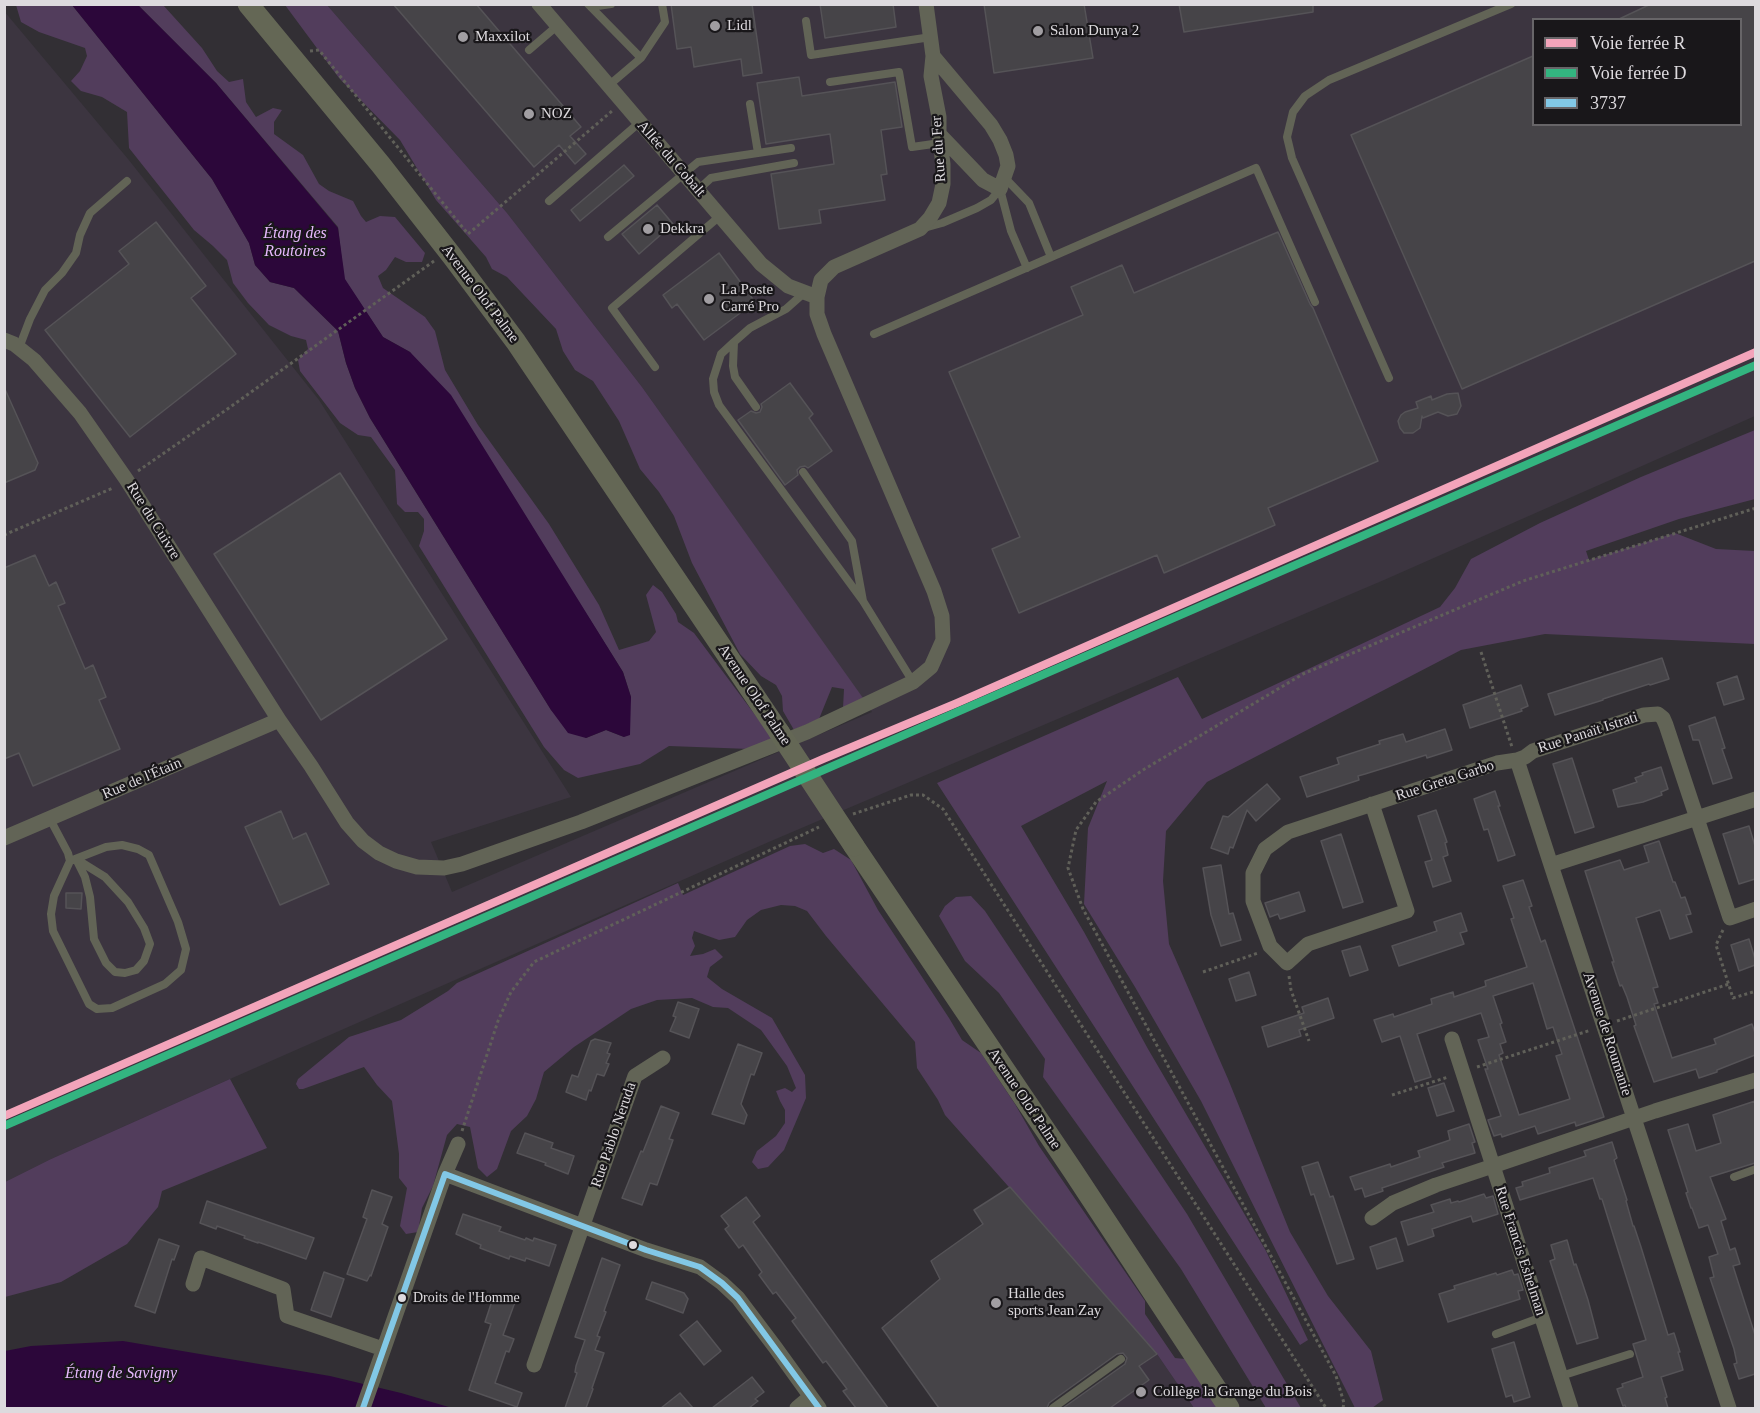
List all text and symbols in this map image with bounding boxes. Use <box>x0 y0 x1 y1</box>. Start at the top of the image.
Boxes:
place label: Lidl <box>727 17 752 35</box>
legend <box>1532 18 1742 126</box>
marker: Lidl <box>708 19 722 33</box>
place label: Salon Dunya 2 <box>1050 22 1139 40</box>
marker: Salon Dunya 2 <box>1031 24 1045 38</box>
place label: Maxxilot <box>475 28 530 46</box>
marker: Maxxilot <box>456 30 470 44</box>
text: Voie ferrée R <box>1590 33 1686 53</box>
text: Voie ferrée D <box>1590 63 1687 83</box>
text: 3737 <box>1590 93 1626 113</box>
place label: NOZ <box>541 105 572 123</box>
marker: NOZ <box>522 107 536 121</box>
street label: Rue du Fer <box>928 115 950 183</box>
street label: Allée du Cobalt <box>633 117 709 201</box>
place label: Dekkra <box>660 220 704 238</box>
marker: Dekkra <box>641 222 655 236</box>
water label: Étang des Routoires <box>263 224 327 262</box>
street label: Avenue Olof Palme <box>437 241 523 347</box>
place label: La Poste Carré Pro <box>721 281 779 316</box>
marker: La Poste Carré Pro <box>702 292 716 306</box>
street label: Rue du Cuivre <box>122 479 184 563</box>
street label: Avenue Olof Palme <box>714 641 794 749</box>
street label: Rue Panaït Istrati <box>1536 708 1640 758</box>
street label: Rue de l'Étain <box>100 754 184 804</box>
street label: Rue Greta Garbo <box>1393 757 1497 805</box>
street label: Avenue de Roumanie <box>1579 970 1635 1098</box>
street label: Avenue Olof Palme <box>984 1045 1064 1153</box>
street label: Rue Pablo Neruda <box>588 1080 640 1190</box>
street label: Rue Francis Eshelman <box>1491 1184 1549 1318</box>
unlabelled marker <box>627 1239 639 1251</box>
place label: Halle des sports Jean Zay <box>1008 1285 1101 1320</box>
place label: Droits de l'Homme <box>413 1290 520 1306</box>
marker: Droits de l'Homme <box>396 1292 408 1304</box>
marker: Halle des sports Jean Zay <box>989 1296 1003 1310</box>
water label: Étang de Savigny <box>65 1364 177 1384</box>
place label: Collège la Grange du Bois <box>1153 1383 1312 1401</box>
marker: Collège la Grange du Bois <box>1134 1385 1148 1399</box>

